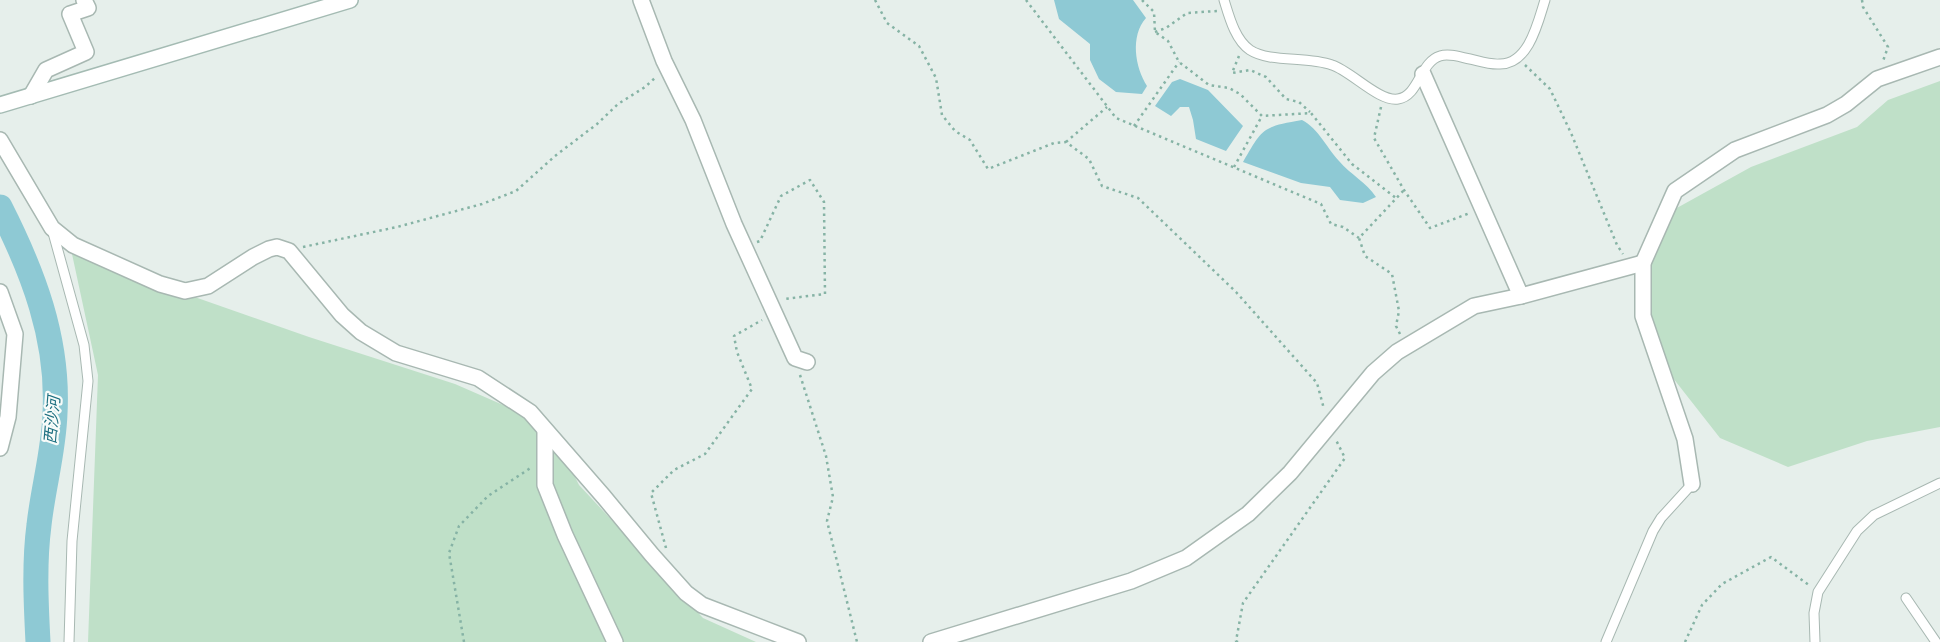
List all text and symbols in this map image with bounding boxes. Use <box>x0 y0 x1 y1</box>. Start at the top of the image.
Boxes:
water label: 西沙河 <box>38 392 66 445</box>

